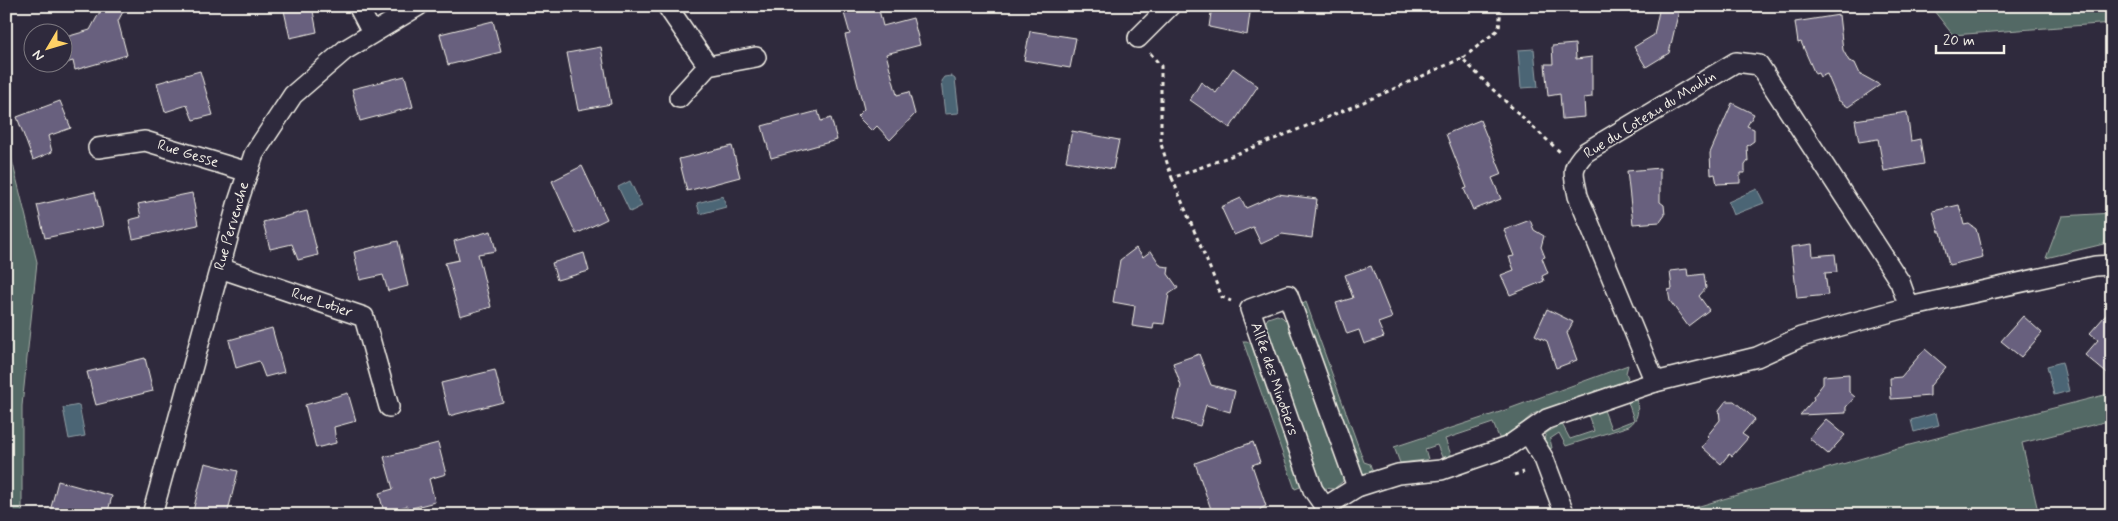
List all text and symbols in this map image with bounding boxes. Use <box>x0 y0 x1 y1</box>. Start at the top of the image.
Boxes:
north arrow <box>22 22 72 72</box>
scale bar <box>1936 22 2003 54</box>
text: 20 m <box>1943 31 1975 51</box>
text: N <box>29 46 49 65</box>
street label: Rue du Coteau du Moulin <box>1580 66 1720 164</box>
street label: Rue Gesse <box>155 135 221 173</box>
street label: Rue Pervenche <box>210 179 254 273</box>
street label: Rue Lotier <box>289 283 355 323</box>
street label: Allée des Minotiers <box>1245 320 1303 438</box>

